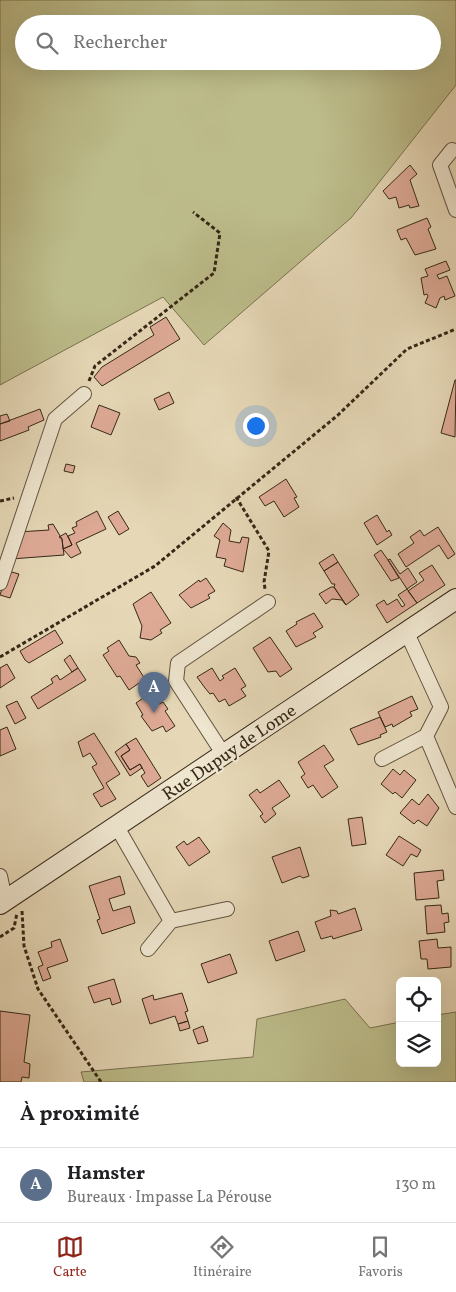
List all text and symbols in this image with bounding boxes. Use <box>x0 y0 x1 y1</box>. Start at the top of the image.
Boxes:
search box <box>15 15 441 70</box>
icon: search <box>33 29 61 57</box>
text: Rechercher <box>73 30 167 56</box>
your location <box>243 413 269 439</box>
pin: A <box>138 672 170 713</box>
street label: Rue Dupuy de Lome <box>158 699 302 808</box>
map controls <box>396 977 441 1067</box>
button: locate <box>396 977 441 1022</box>
button: layers <box>396 1022 441 1067</box>
text: À proximité <box>20 1100 139 1129</box>
text: Hamster <box>67 1161 145 1187</box>
text: A <box>30 1174 42 1196</box>
text: 130 m <box>395 1174 436 1196</box>
text: Bureaux · Impasse La Pérouse <box>67 1187 272 1209</box>
tab: Carte <box>53 1233 87 1282</box>
tab: Itinéraire <box>193 1233 252 1282</box>
tab: Favoris <box>358 1233 403 1282</box>

